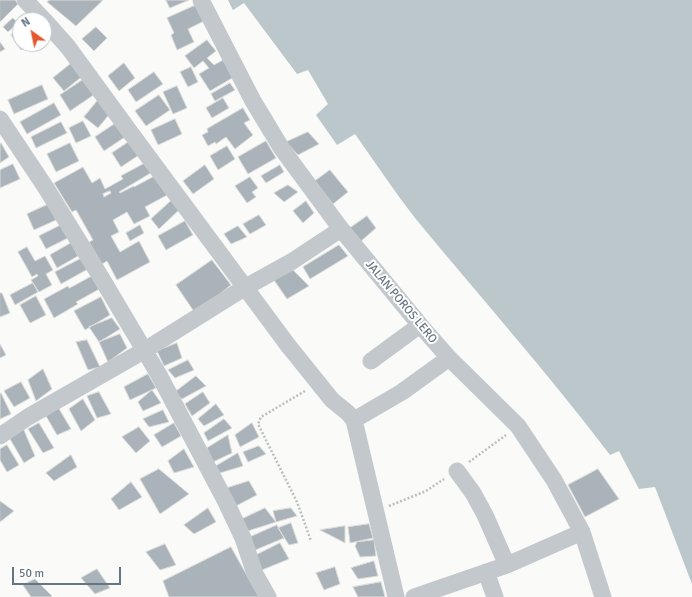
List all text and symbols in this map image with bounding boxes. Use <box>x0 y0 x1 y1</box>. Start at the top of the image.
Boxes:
north arrow <box>12 12 52 52</box>
text: N <box>19 15 32 30</box>
street label: JALAN POROS LERO <box>362 258 440 346</box>
scale bar <box>14 559 123 585</box>
text: 50 m <box>19 566 44 581</box>

